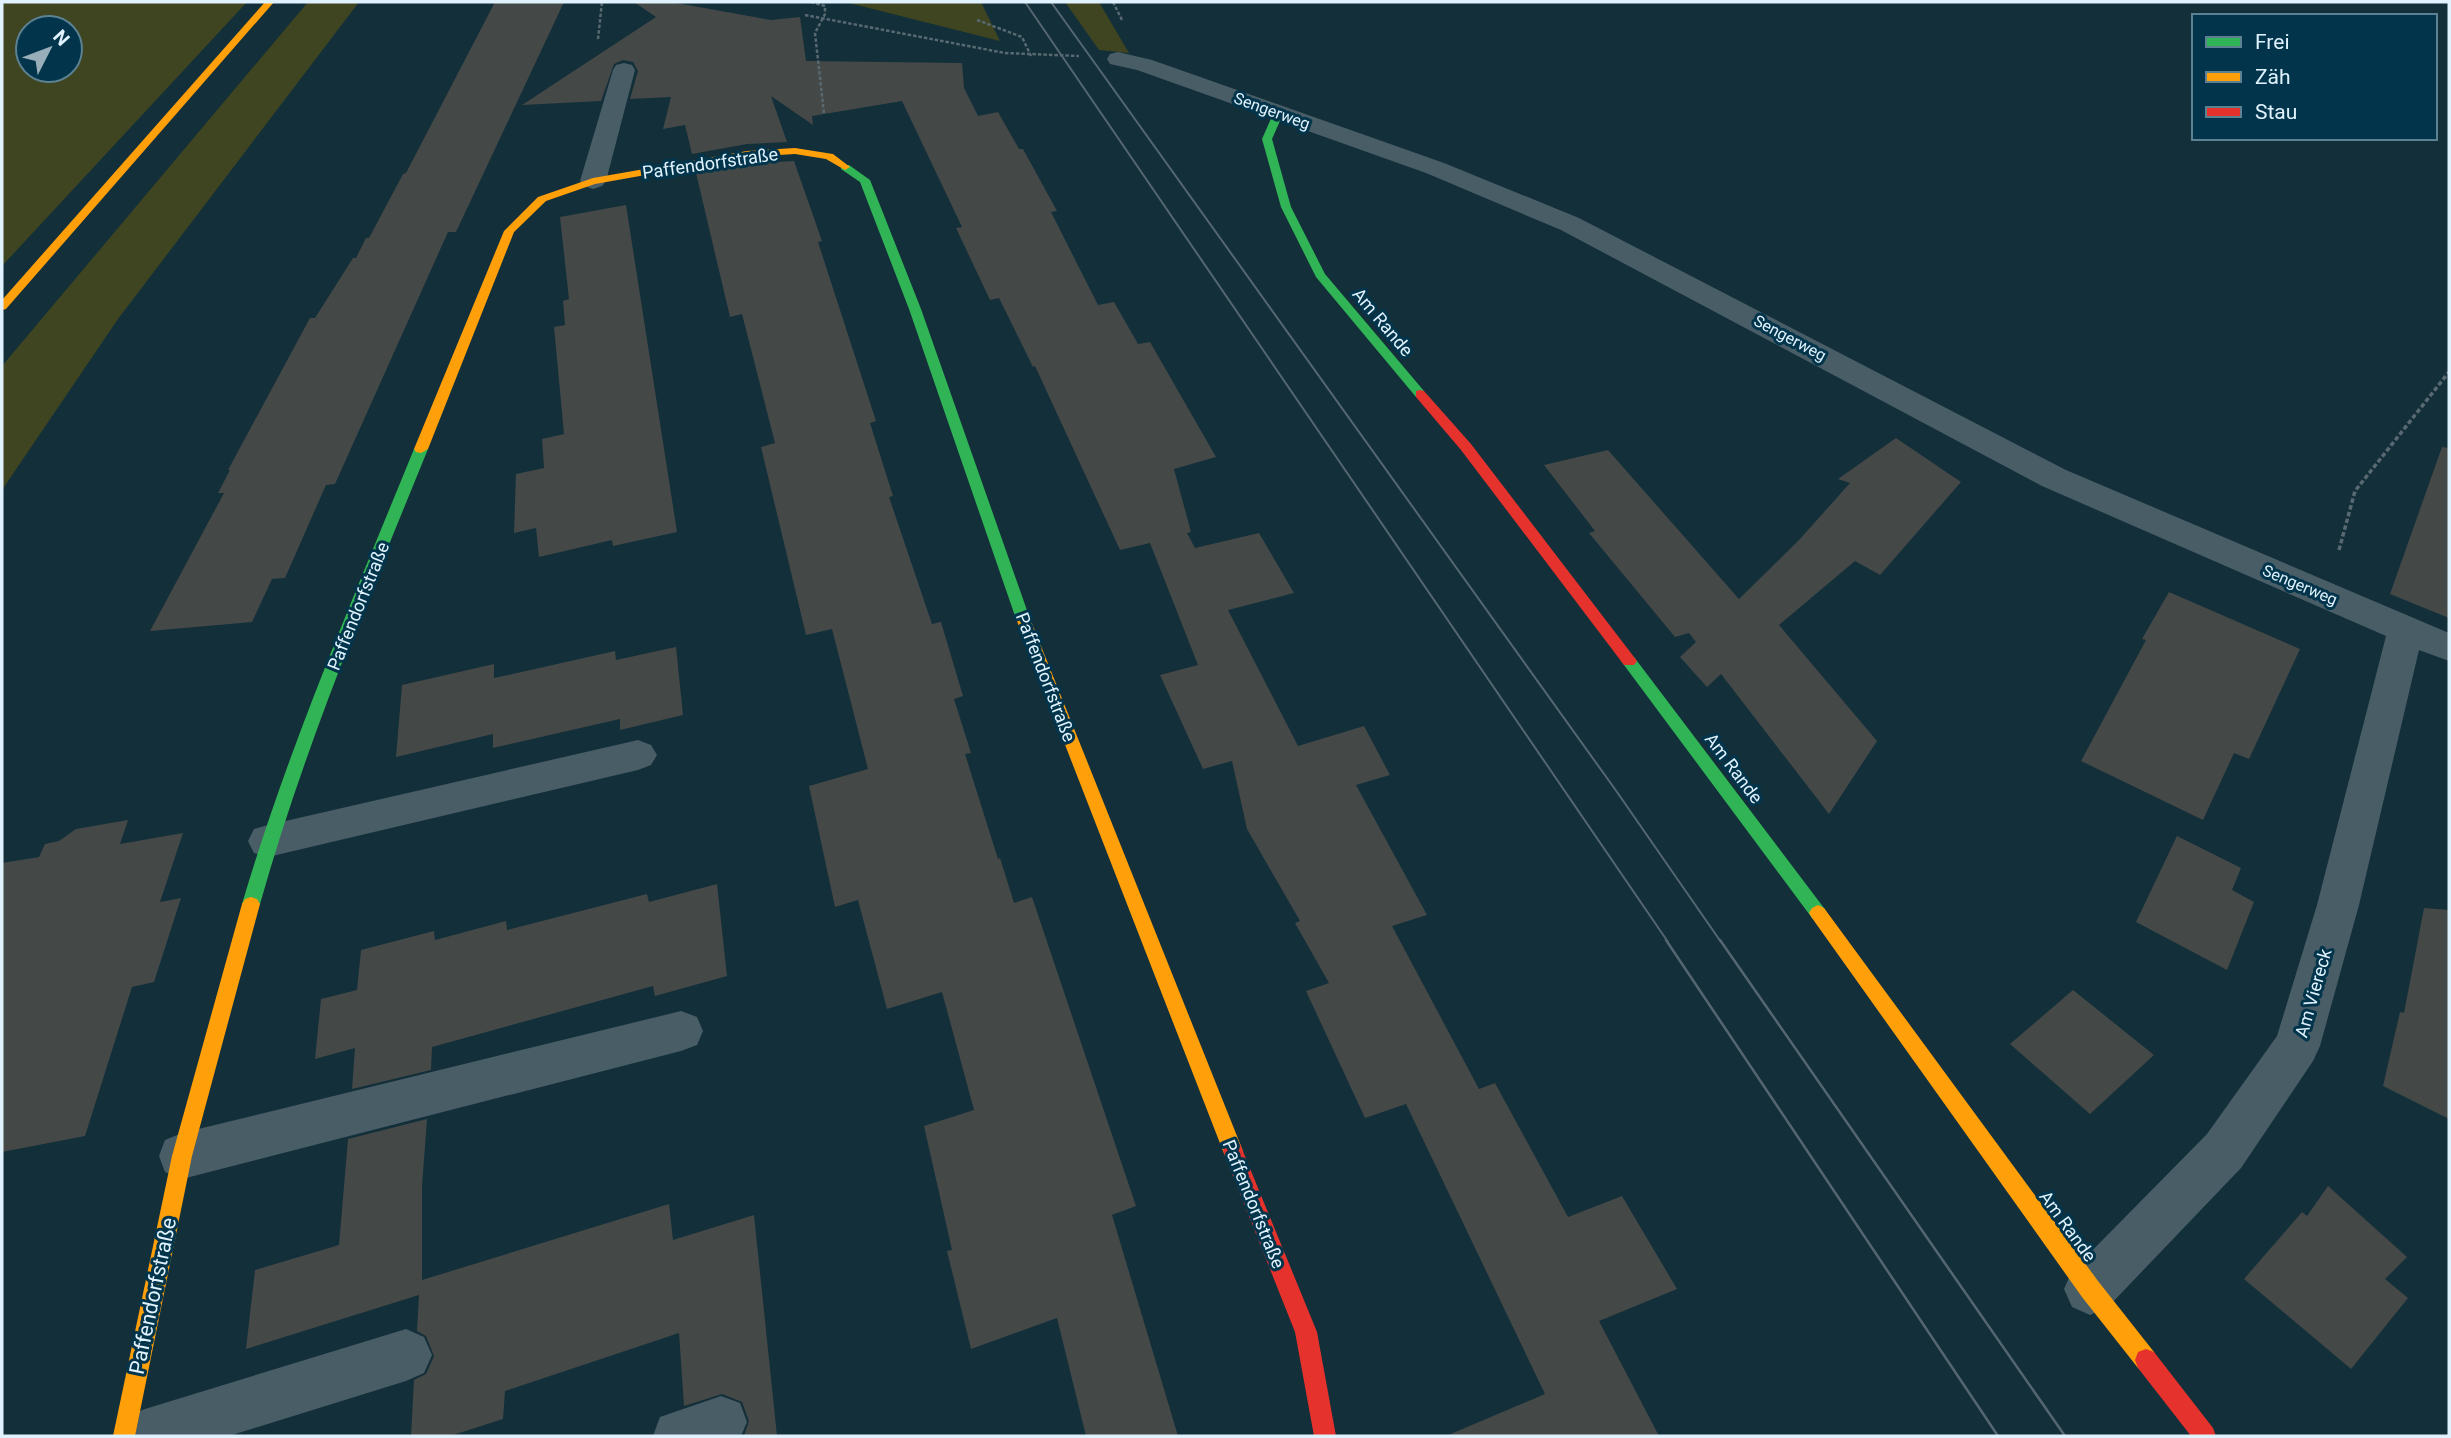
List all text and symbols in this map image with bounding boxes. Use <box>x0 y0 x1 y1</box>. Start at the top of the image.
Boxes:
north arrow <box>14 14 84 84</box>
legend <box>2192 14 2437 140</box>
text: N <box>48 25 74 51</box>
text: Frei <box>2255 30 2290 54</box>
text: Zäh <box>2255 65 2291 89</box>
street label: Sengerweg <box>1231 89 1313 133</box>
text: Stau <box>2255 100 2297 124</box>
street label: Paffendorfstraße <box>641 143 779 183</box>
street label: Am Rande <box>1348 284 1418 360</box>
street label: Sengerweg <box>1751 311 1829 365</box>
street label: Paffendorfstraße <box>323 539 393 673</box>
street label: Sengerweg <box>2260 561 2340 609</box>
street label: Paffendorfstraße <box>1012 609 1080 745</box>
street label: Am Rande <box>1701 729 1767 807</box>
street label: Am Viereck <box>2290 945 2336 1040</box>
street label: Paffendorfstraße <box>1219 1137 1289 1271</box>
street label: Am Rande <box>2035 1186 2101 1266</box>
street label: Paffendorfstraße <box>125 1215 181 1377</box>

